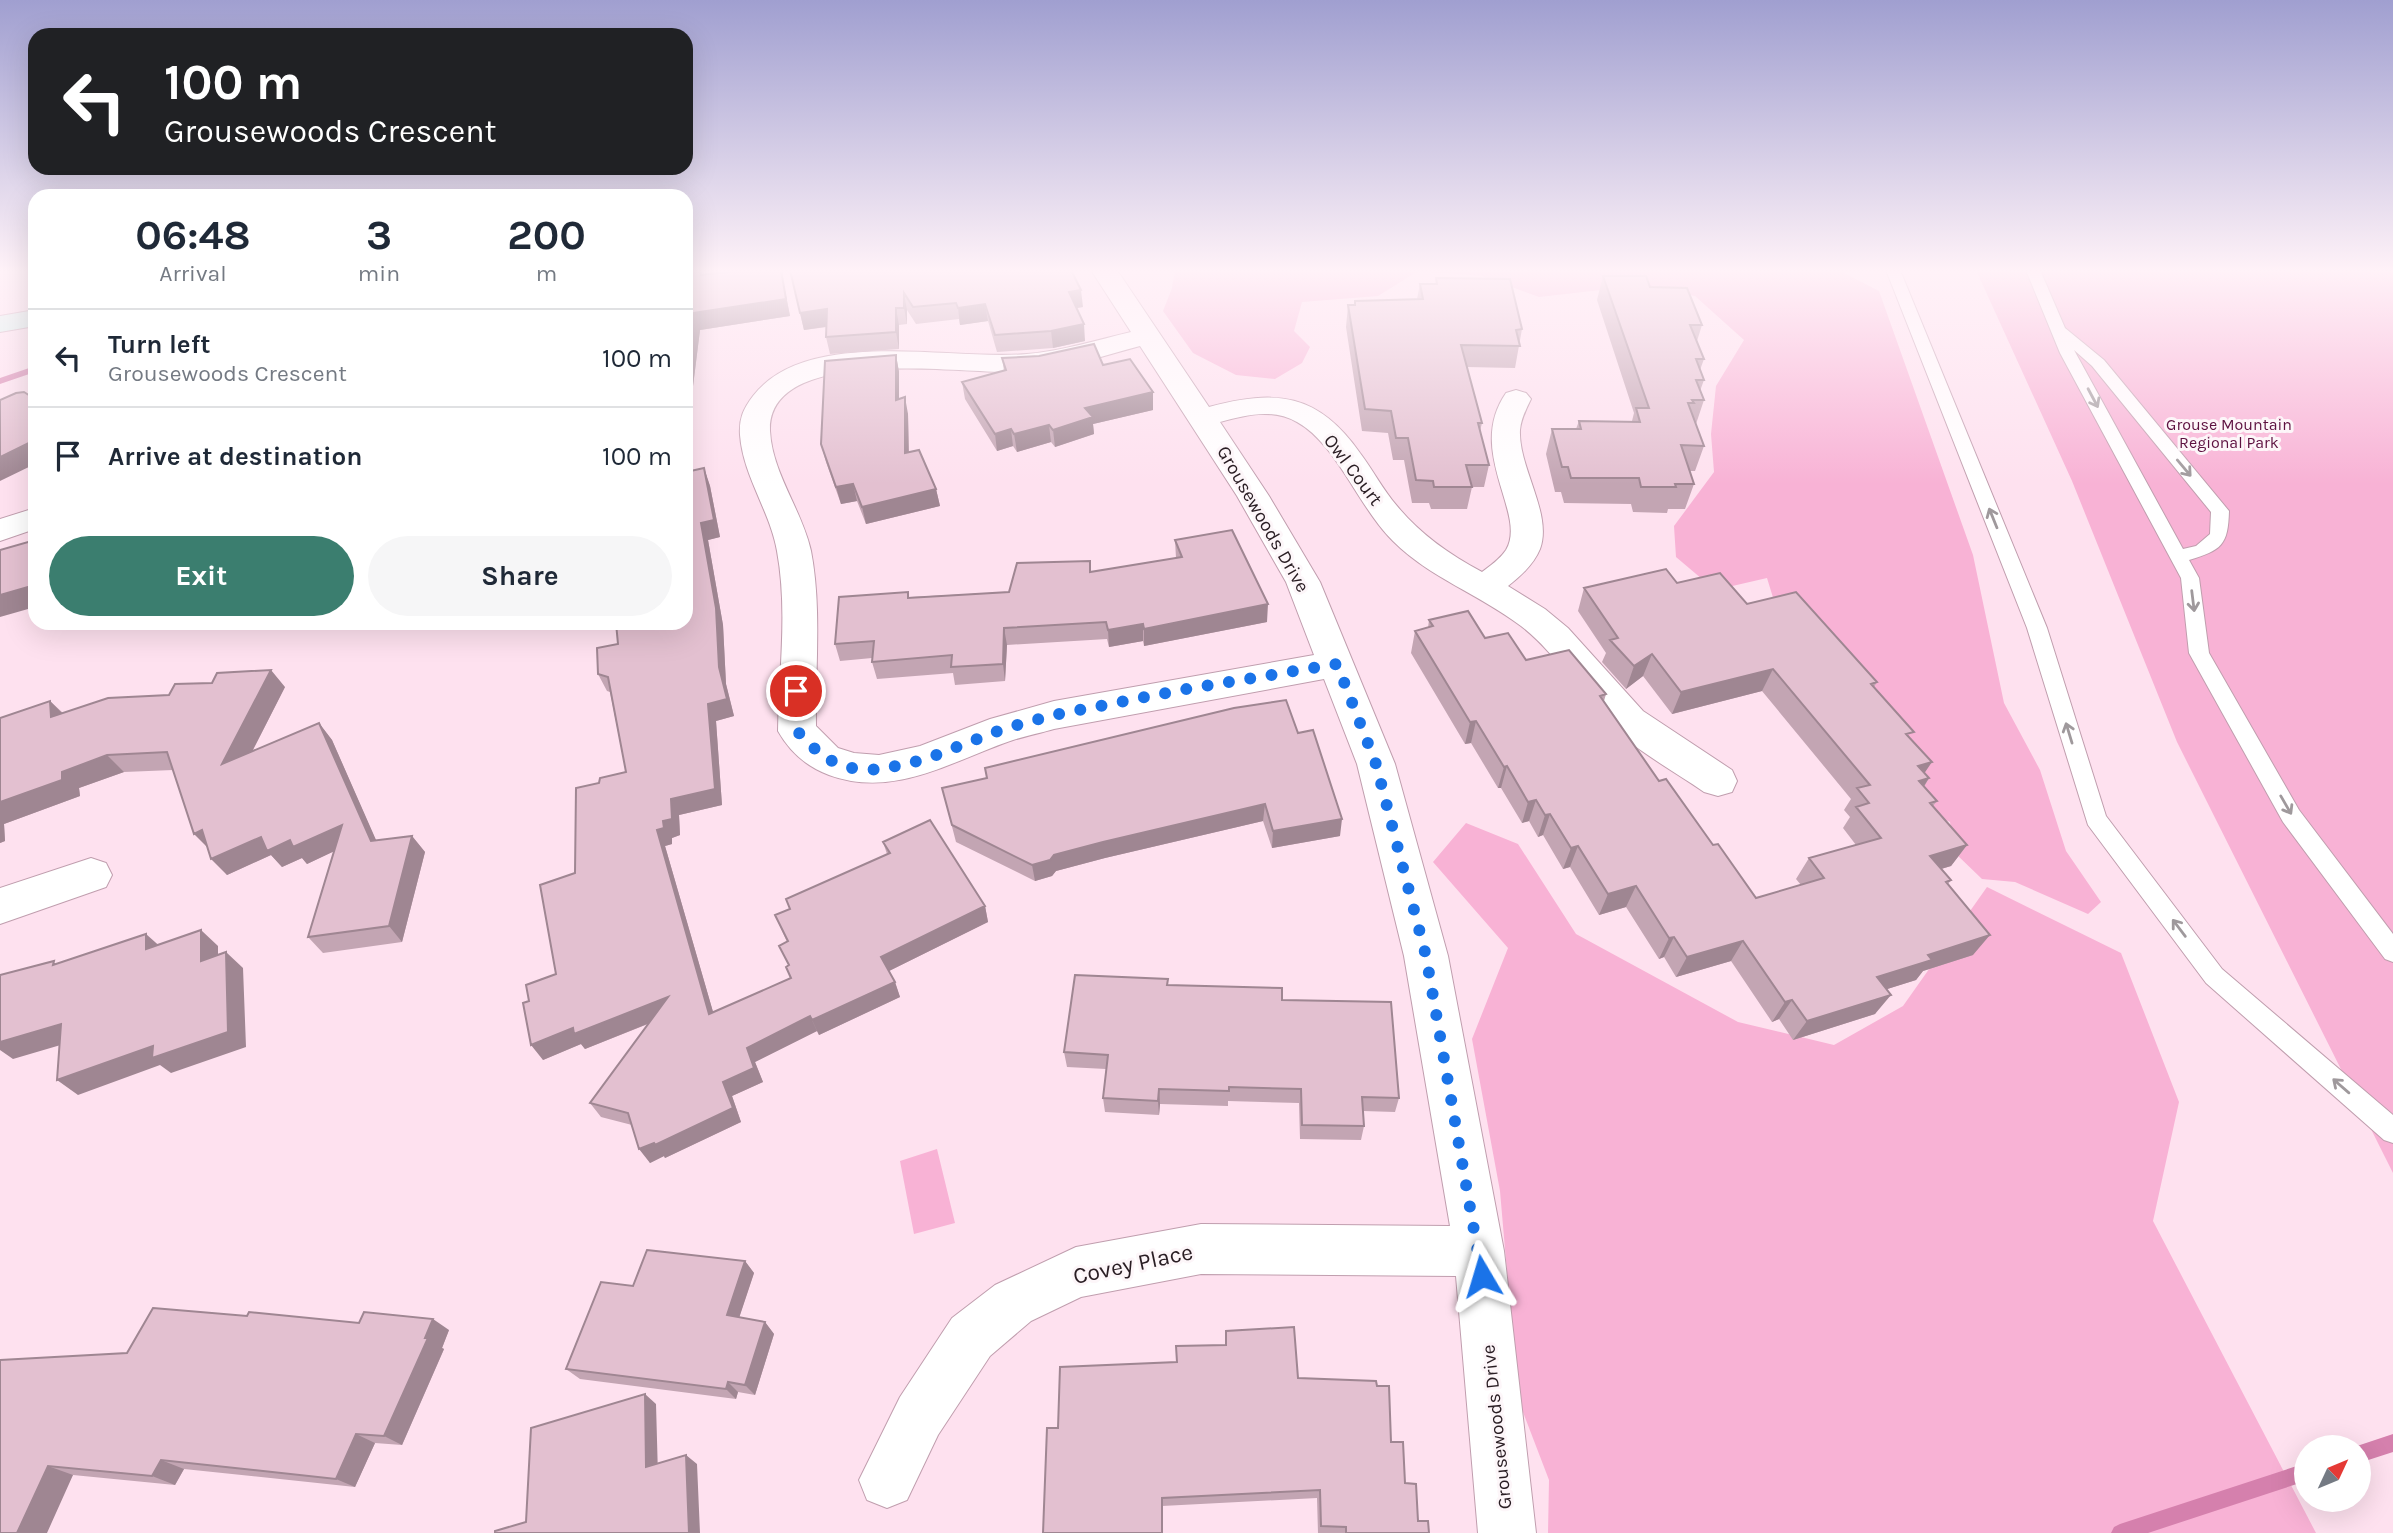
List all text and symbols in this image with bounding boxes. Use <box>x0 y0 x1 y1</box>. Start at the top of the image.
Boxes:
text: 100 m <box>164 54 302 111</box>
icon: left <box>49 56 140 147</box>
text: Grousewoods Crescent <box>164 113 497 150</box>
text: 06:48 <box>135 210 251 260</box>
text: 3 <box>366 210 392 260</box>
text: 200 <box>507 210 586 260</box>
text: Arrival <box>159 260 227 287</box>
text: min <box>358 260 400 287</box>
text: m <box>536 260 557 287</box>
text: Turn left <box>108 329 210 360</box>
icon: left <box>49 339 87 377</box>
text: 100 m <box>602 343 672 374</box>
text: Grousewoods Crescent <box>108 360 347 387</box>
one-way arrow <box>2086 387 2100 408</box>
park label: Grouse Mountain Regional Park <box>2166 415 2292 452</box>
street label: Owl Court <box>1319 430 1387 510</box>
icon: arrive <box>49 437 87 475</box>
text: Arrive at destination <box>108 441 362 472</box>
text: 100 m <box>602 441 672 472</box>
street label: Grousewoods Drive <box>1212 442 1314 596</box>
one-way arrow <box>2177 458 2192 476</box>
one-way arrow <box>1986 508 1999 530</box>
button: Exit <box>49 536 354 616</box>
button: Share <box>368 536 672 616</box>
one-way arrow <box>2186 589 2199 612</box>
pin <box>766 661 826 721</box>
icon: arrive <box>777 672 815 710</box>
one-way arrow <box>2062 722 2075 744</box>
one-way arrow <box>2279 795 2293 815</box>
one-way arrow <box>2171 920 2186 938</box>
one-way arrow <box>2333 1078 2351 1094</box>
street label: Covey Place <box>1071 1238 1195 1290</box>
position arrow <box>1445 1239 1519 1313</box>
street label: Grousewoods Drive <box>1477 1344 1517 1510</box>
north arrow <box>2294 1435 2371 1512</box>
map controls <box>2294 1435 2371 1512</box>

